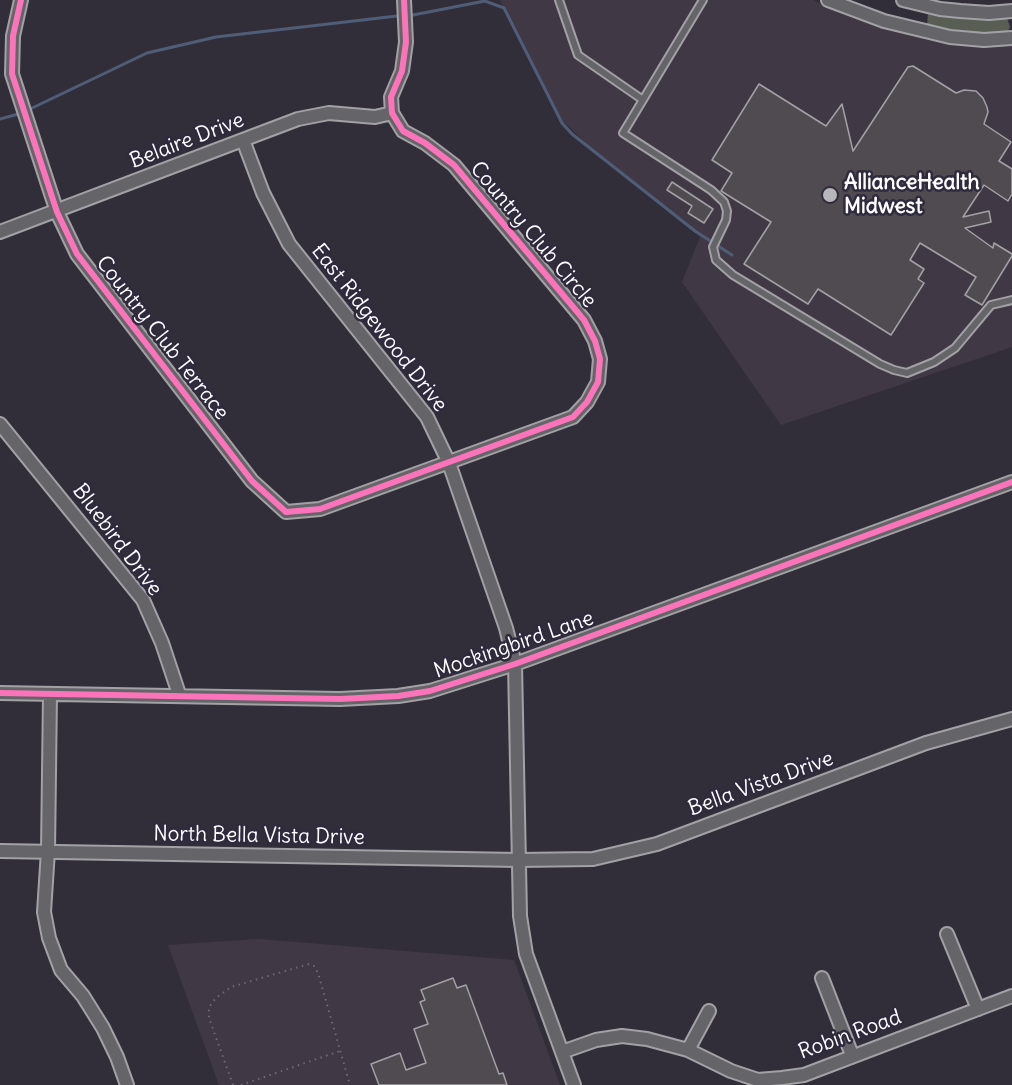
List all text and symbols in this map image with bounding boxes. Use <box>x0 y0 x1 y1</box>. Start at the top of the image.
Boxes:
street label: Belaire Drive <box>126 108 248 174</box>
street label: Country Club Circle <box>464 157 602 313</box>
place label: AllianceHealth Midwest <box>844 170 980 220</box>
marker: AllianceHealth Midwest <box>821 186 839 204</box>
street label: East Ridgewood Drive <box>306 239 452 417</box>
street label: Country Club Terrace <box>90 251 234 425</box>
street label: Bluebird Drive <box>67 479 167 601</box>
street label: Mockingbird Lane <box>431 606 597 684</box>
street label: Bella Vista Drive <box>685 746 837 822</box>
street label: North Bella Vista Drive <box>153 822 365 850</box>
street label: Robin Road <box>795 1005 905 1065</box>

